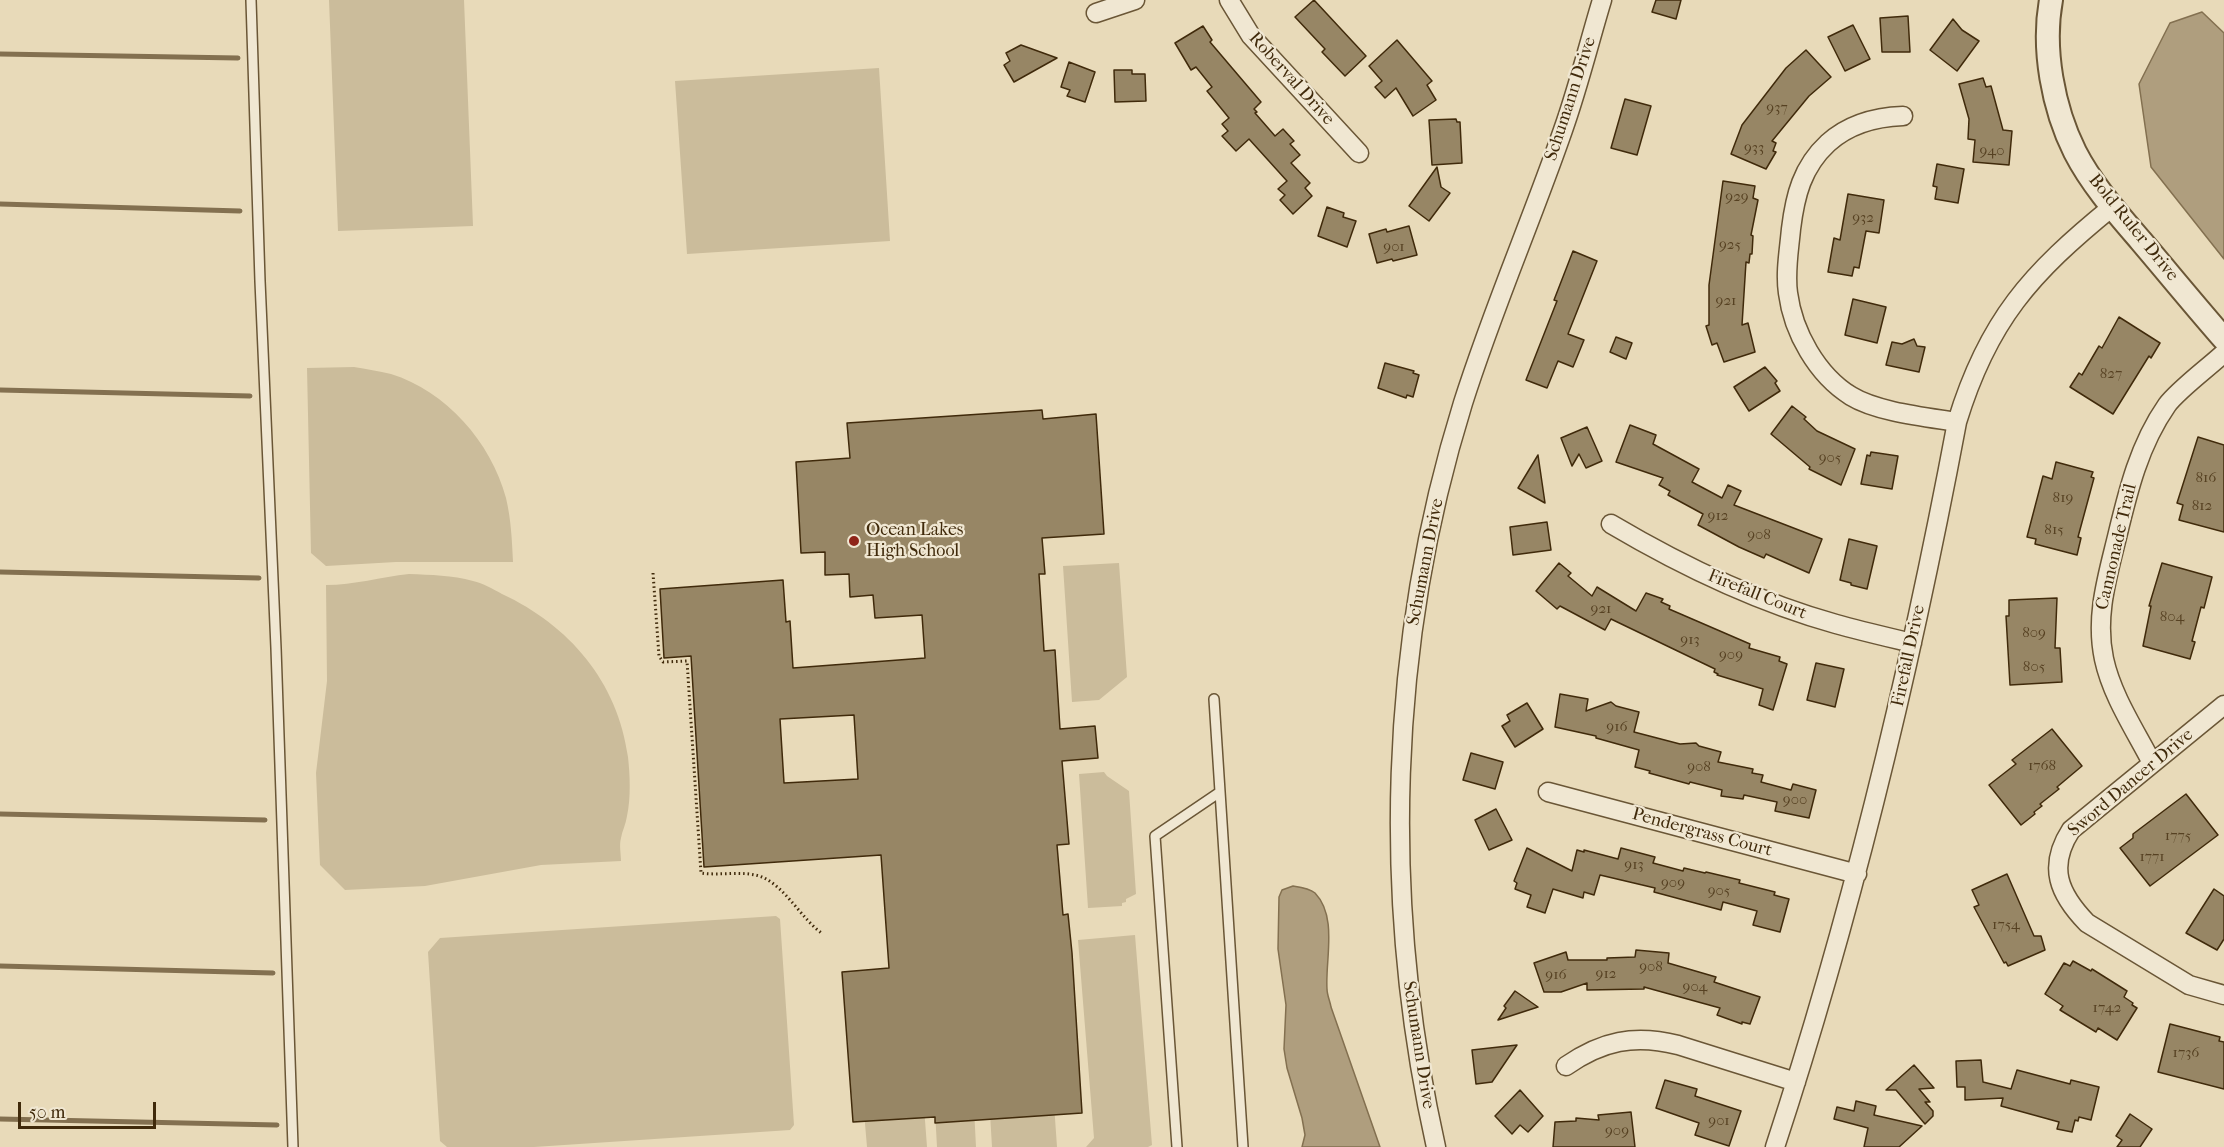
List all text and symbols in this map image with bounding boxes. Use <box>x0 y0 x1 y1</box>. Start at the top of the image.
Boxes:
street label: Roberval Drive <box>1244 28 1338 130</box>
street label: Schumann Drive <box>1541 34 1601 164</box>
house number: 937 <box>1766 99 1788 117</box>
house number: 933 <box>1744 139 1764 157</box>
house number: 940 <box>1980 142 2004 160</box>
street label: Bold Ruler Drive <box>2083 170 2183 286</box>
house number: 929 <box>1725 188 1749 206</box>
house number: 932 <box>1852 209 1874 227</box>
house number: 925 <box>1719 236 1741 254</box>
house number: 901 <box>1383 238 1405 256</box>
house number: 921 <box>1716 292 1736 310</box>
house number: 827 <box>2100 365 2122 383</box>
house number: 905 <box>1819 449 1841 467</box>
house number: 816 <box>2196 469 2216 487</box>
street label: Cannonade Trail <box>2092 482 2142 612</box>
house number: 819 <box>2053 489 2073 507</box>
street label: Schumann Drive <box>1403 497 1449 627</box>
house number: 812 <box>2192 497 2212 515</box>
house number: 912 <box>1708 507 1728 525</box>
place label: Ocean Lakes High School <box>866 520 964 562</box>
house number: 815 <box>2044 521 2064 539</box>
house number: 908 <box>1747 526 1771 544</box>
marker: Ocean Lakes High School <box>847 534 861 548</box>
street label: Firefall Court <box>1704 565 1810 625</box>
house number: 921 <box>1591 600 1611 618</box>
street label: Firefall Drive <box>1888 603 1930 709</box>
house number: 804 <box>2160 608 2184 626</box>
house number: 809 <box>2022 624 2046 642</box>
house number: 913 <box>1680 631 1700 649</box>
house number: 909 <box>1719 646 1743 664</box>
house number: 805 <box>2023 658 2045 676</box>
house number: 916 <box>1606 718 1628 736</box>
street label: Sword Dancer Drive <box>2064 724 2198 842</box>
house number: 1768 <box>2028 757 2056 775</box>
house number: 908 <box>1687 758 1711 776</box>
house number: 900 <box>1783 791 1807 809</box>
street label: Pendergrass Court <box>1629 804 1775 862</box>
house number: 1775 <box>2165 827 2191 845</box>
house number: 1771 <box>2139 848 2165 866</box>
house number: 913 <box>1624 856 1644 874</box>
house number: 909 <box>1661 874 1685 892</box>
house number: 905 <box>1708 882 1730 900</box>
house number: 1754 <box>1992 916 2020 934</box>
house number: 908 <box>1639 958 1663 976</box>
house number: 912 <box>1596 965 1616 983</box>
house number: 916 <box>1545 966 1567 984</box>
house number: 904 <box>1683 978 1707 996</box>
street label: Schumann Drive <box>1397 979 1439 1111</box>
house number: 1742 <box>2093 999 2121 1017</box>
house number: 1736 <box>2173 1044 2199 1062</box>
scale bar <box>21 1090 159 1128</box>
text: 50 m <box>29 1102 65 1123</box>
house number: 901 <box>1708 1112 1730 1130</box>
house number: 909 <box>1605 1122 1629 1140</box>

